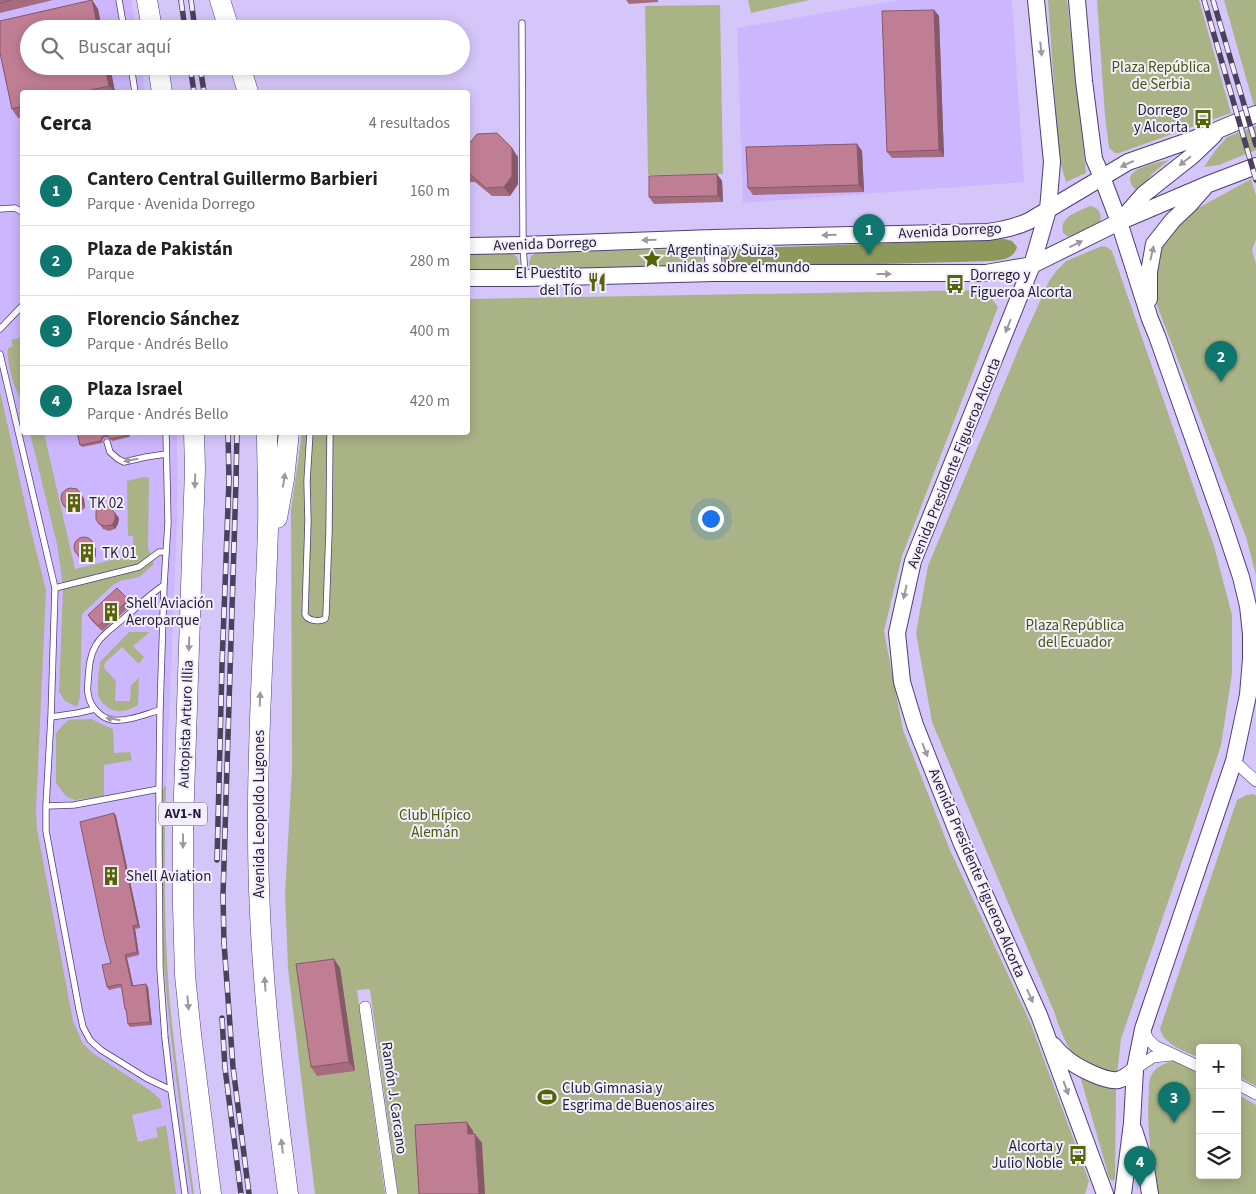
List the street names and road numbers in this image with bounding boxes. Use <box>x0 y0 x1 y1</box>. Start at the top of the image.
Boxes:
street label: Avenida Dorrego <box>898 218 1002 244</box>
street label: Avenida Dorrego <box>493 232 597 256</box>
street label: Avenida Presidente Figueroa Alcorta <box>902 355 1006 571</box>
street label: Autopista Arturo Illia <box>173 660 199 788</box>
street label: Avenida Leopoldo Lugones <box>249 730 270 898</box>
street label: Avenida Presidente Figueroa Alcorta <box>923 765 1031 981</box>
road number: AV1-N <box>159 802 207 826</box>
street label: Ramón J. Carcano <box>376 1041 412 1155</box>

